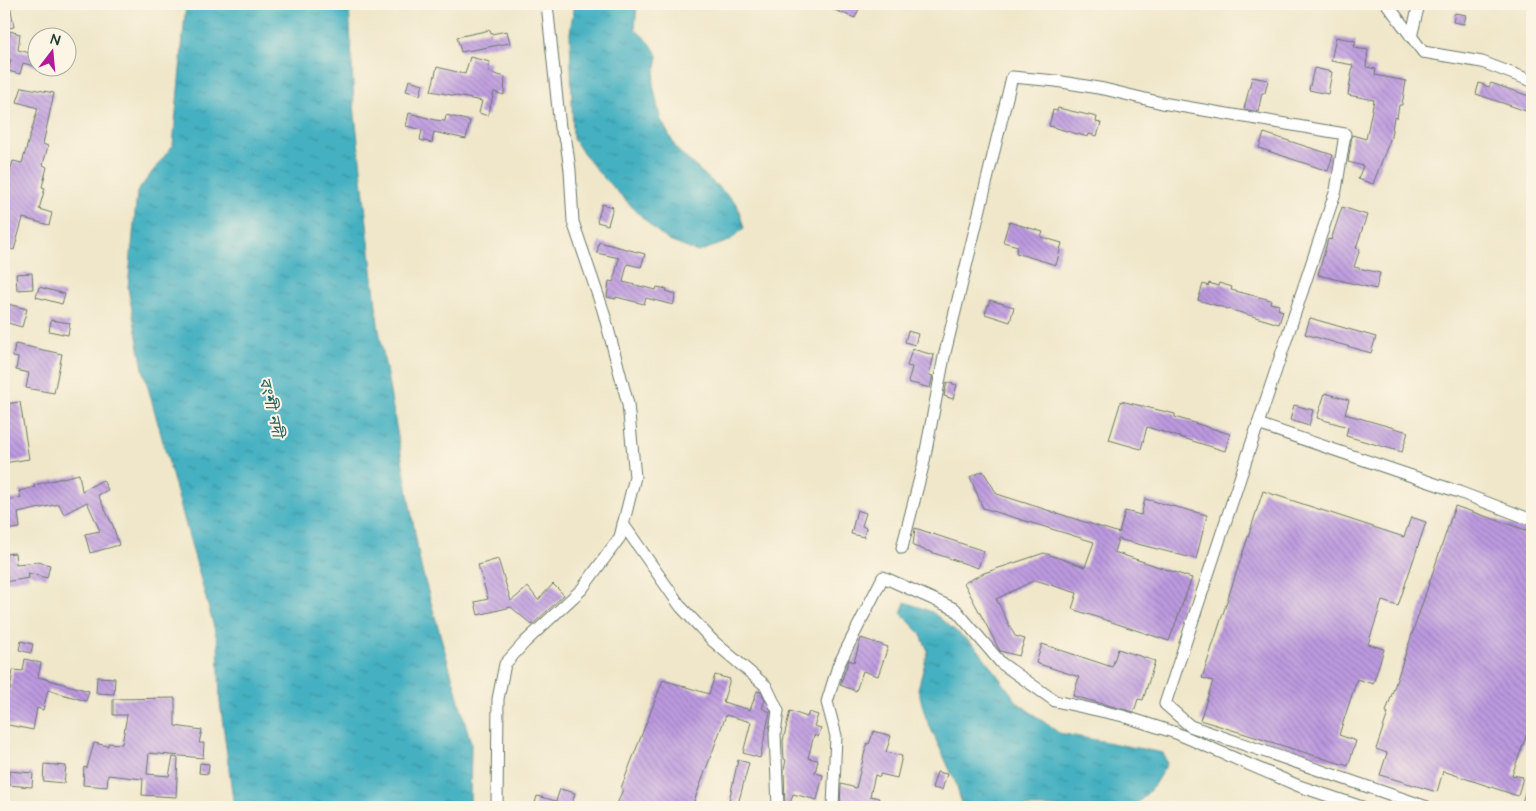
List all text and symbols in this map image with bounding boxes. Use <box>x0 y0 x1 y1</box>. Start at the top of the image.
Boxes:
north arrow <box>28 28 78 78</box>
text: N <box>48 30 62 51</box>
water label: বংশী নদী <box>253 375 289 442</box>

